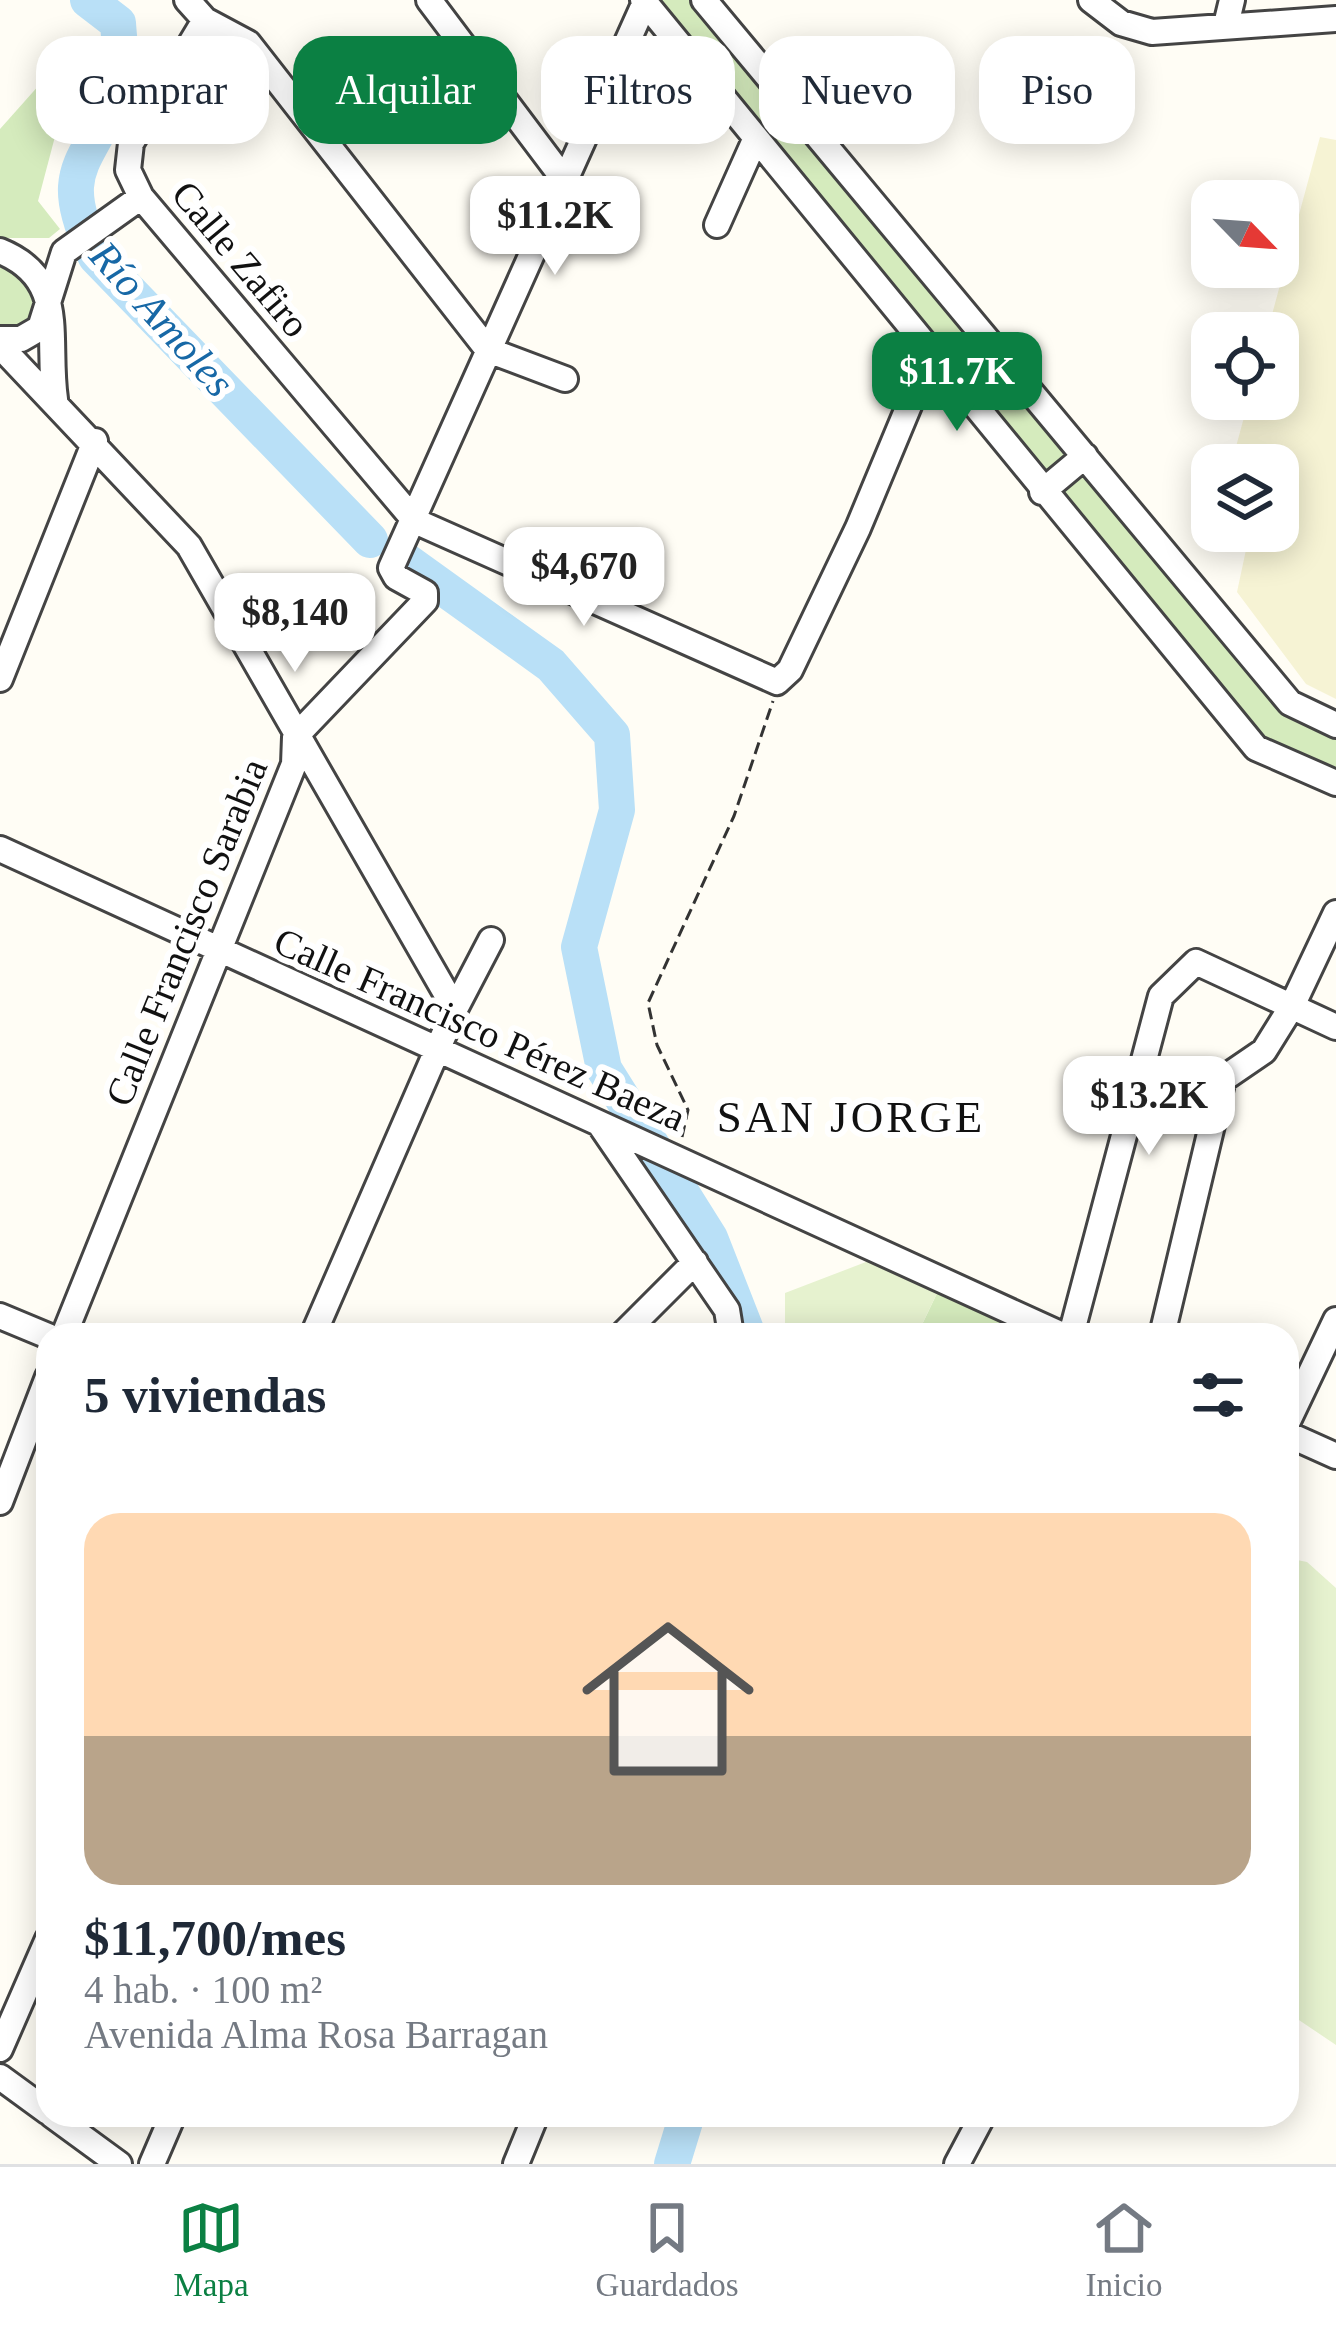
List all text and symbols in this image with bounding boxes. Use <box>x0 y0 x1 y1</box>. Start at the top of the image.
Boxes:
chip: Comprar <box>36 36 269 144</box>
chip: Alquilar <box>293 36 517 144</box>
chip: Filtros <box>541 36 735 144</box>
chip: Nuevo <box>759 36 955 144</box>
chip: Piso <box>979 36 1135 144</box>
street label: Calle Zafiro <box>164 173 318 345</box>
pin: $11.2K <box>457 176 653 278</box>
north arrow <box>1191 180 1299 288</box>
map controls <box>1191 180 1299 552</box>
text: $11.2K <box>497 193 613 236</box>
water label: Río Amoles <box>80 232 243 406</box>
button: locate <box>1191 312 1299 420</box>
pin: $11.7K <box>859 332 1055 434</box>
text: $11.7K <box>899 349 1015 392</box>
button: layers <box>1191 444 1299 552</box>
pin: $4,670 <box>486 527 682 629</box>
text: $4,670 <box>530 544 638 587</box>
pin: $8,140 <box>197 573 393 675</box>
text: $8,140 <box>241 590 349 633</box>
street label: Calle Francisco Sarabia <box>97 752 275 1112</box>
street label: Calle Francisco Pérez Baeza <box>268 919 692 1139</box>
pin: $13.2K <box>1051 1056 1247 1158</box>
text: $13.2K <box>1090 1073 1208 1116</box>
district label: SAN JORGE <box>717 1092 985 1142</box>
icon: filters <box>1185 1362 1251 1428</box>
text: 5 viviendas <box>84 1367 326 1423</box>
icon: home <box>560 1591 776 1807</box>
text: $11,700/mes <box>84 1910 346 1966</box>
text: 4 hab. · 100 m² <box>84 1968 322 2011</box>
text: Avenida Alma Rosa Barragan <box>84 2013 548 2056</box>
tab: Mapa <box>173 2195 249 2304</box>
tab: Guardados <box>596 2195 739 2304</box>
tab: Inicio <box>1086 2195 1163 2304</box>

